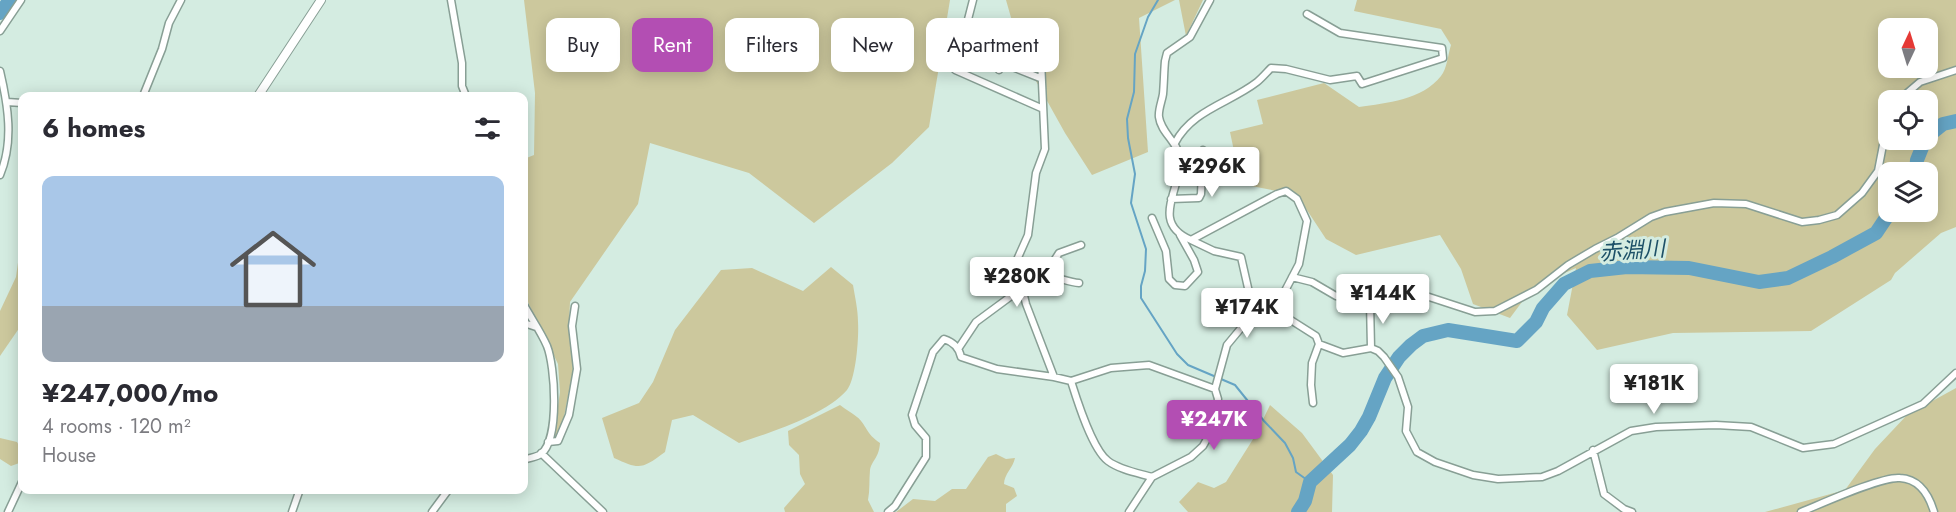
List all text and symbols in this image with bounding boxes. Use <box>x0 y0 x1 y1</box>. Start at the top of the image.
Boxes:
chip: Buy <box>546 18 620 72</box>
chip: Rent <box>632 18 713 72</box>
chip: Filters <box>725 18 819 72</box>
chip: New <box>831 18 914 72</box>
chip: Apartment <box>926 18 1059 72</box>
north arrow <box>1878 18 1938 78</box>
map controls <box>1878 18 1938 222</box>
button: locate <box>1878 90 1938 150</box>
text: 6 homes <box>42 109 145 147</box>
icon: filters <box>471 112 504 145</box>
pin: ¥296K <box>1170 147 1254 198</box>
text: ¥296K <box>1178 152 1246 181</box>
button: layers <box>1878 162 1938 222</box>
icon: home <box>219 215 327 323</box>
water label: 赤淵川 <box>1598 232 1668 268</box>
pin: ¥280K <box>975 257 1059 308</box>
text: ¥280K <box>984 262 1050 291</box>
pin: ¥144K <box>1341 274 1425 325</box>
text: ¥144K <box>1350 279 1416 308</box>
pin: ¥174K <box>1205 288 1289 339</box>
text: ¥174K <box>1215 293 1279 322</box>
pin: ¥181K <box>1612 364 1696 415</box>
text: ¥181K <box>1624 369 1684 398</box>
text: ¥247,000/mo <box>42 374 218 412</box>
pin: ¥247K <box>1172 400 1256 451</box>
text: ¥247K <box>1181 405 1247 434</box>
text: 4 rooms · 120 m² <box>42 412 191 441</box>
text: House <box>42 441 96 470</box>

